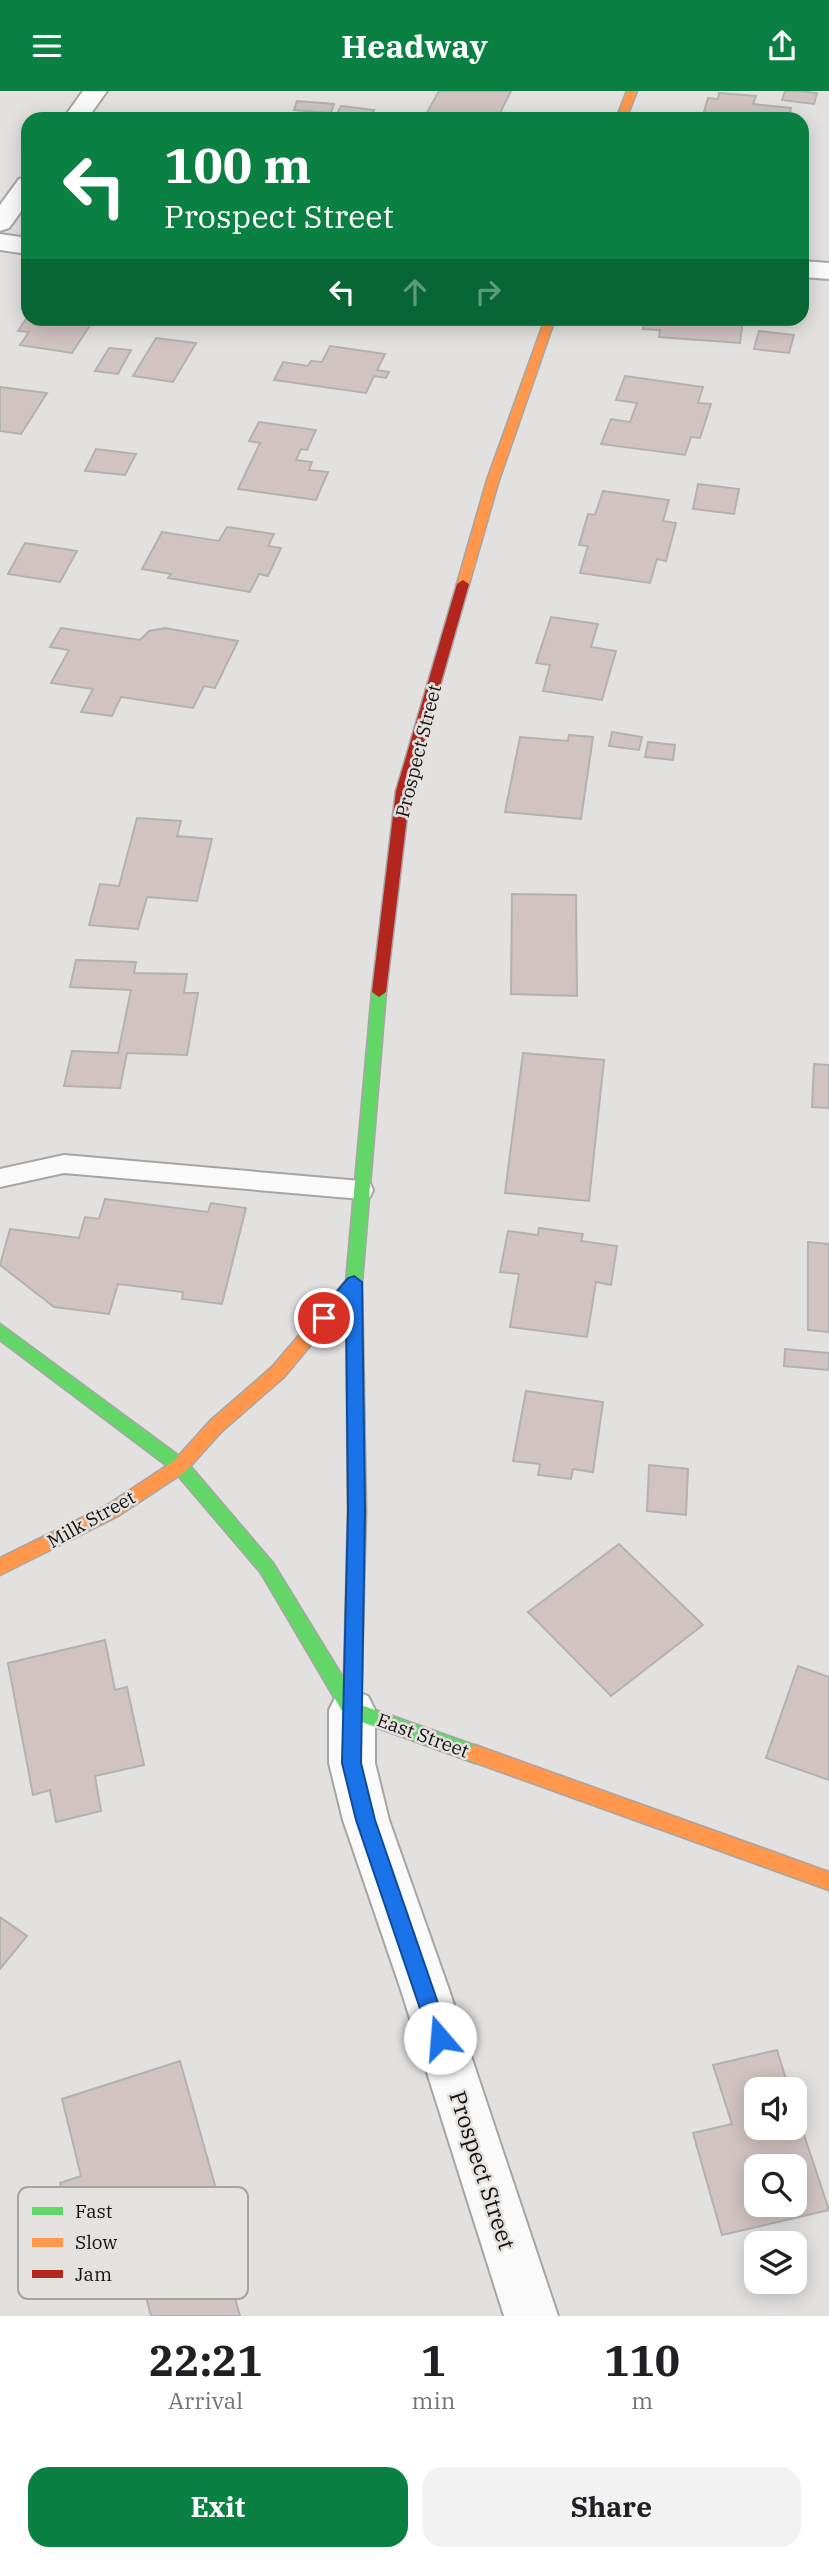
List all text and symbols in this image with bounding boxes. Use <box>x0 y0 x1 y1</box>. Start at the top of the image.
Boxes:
text: Headway <box>341 25 488 67</box>
icon: menu <box>28 27 66 65</box>
icon: share <box>763 27 801 65</box>
text: 100 m <box>164 133 311 196</box>
icon: left <box>49 140 140 231</box>
text: Prospect Street <box>164 195 394 237</box>
icon: left <box>323 273 361 311</box>
icon: ahead <box>396 273 434 311</box>
icon: right <box>469 273 507 311</box>
street label: Prospect Street <box>390 682 446 820</box>
pin <box>294 1288 354 1348</box>
icon: arrive <box>305 1299 343 1337</box>
street label: Milk Street <box>43 1485 140 1553</box>
street label: East Street <box>374 1707 473 1763</box>
position arrow <box>403 2001 477 2075</box>
map controls <box>744 2077 807 2294</box>
button: sound <box>744 2077 807 2140</box>
street label: Prospect Street <box>443 2087 523 2253</box>
button: search <box>744 2154 807 2217</box>
legend <box>18 2187 248 2299</box>
text: Fast <box>75 2199 113 2223</box>
text: Slow <box>75 2230 117 2254</box>
button: layers <box>744 2231 807 2294</box>
text: Jam <box>75 2262 112 2286</box>
text: 22:21 <box>149 2333 263 2388</box>
text: 1 <box>421 2333 446 2388</box>
text: 110 <box>604 2333 680 2388</box>
text: Arrival <box>168 2385 243 2415</box>
text: min <box>412 2385 455 2415</box>
text: m <box>631 2385 653 2415</box>
button: Exit <box>28 2467 408 2547</box>
button: Share <box>422 2467 801 2547</box>

